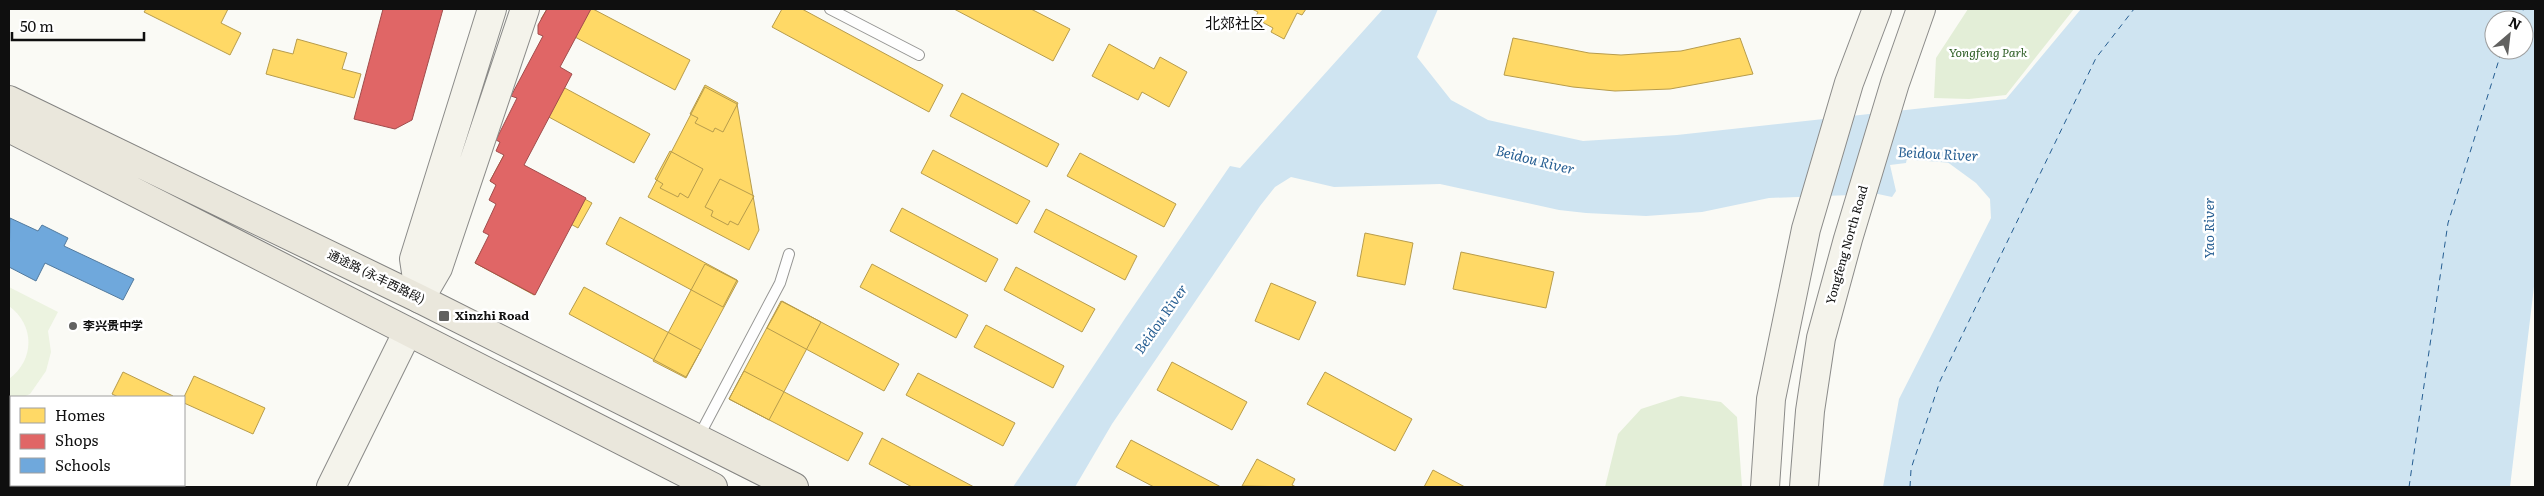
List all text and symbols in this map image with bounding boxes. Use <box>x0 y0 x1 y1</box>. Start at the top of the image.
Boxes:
scale bar <box>12 10 145 42</box>
north arrow <box>2484 10 2534 60</box>
district label: 北郊社区 <box>1205 11 1265 34</box>
text: N <box>2506 11 2526 34</box>
text: 50 m <box>20 14 54 37</box>
park label: Yongfeng Park <box>1949 43 2028 61</box>
water label: Beidou River <box>1494 140 1577 179</box>
water label: Beidou River <box>1897 141 1979 165</box>
street label: Yongfeng North Road <box>1820 183 1872 306</box>
water label: Yao River <box>2198 197 2218 259</box>
street label: 通途路 (永丰西路段) <box>325 245 428 308</box>
water label: Beidou River <box>1129 279 1192 357</box>
place label: Xinzhi Road <box>455 306 529 324</box>
marker: Xinzhi Road <box>437 309 451 323</box>
place label: 李兴贵中学 <box>83 316 143 334</box>
marker: 李兴贵中学 <box>67 320 79 332</box>
legend <box>10 396 185 486</box>
text: Homes <box>55 403 105 426</box>
text: Shops <box>55 428 98 451</box>
text: Schools <box>55 453 111 476</box>

